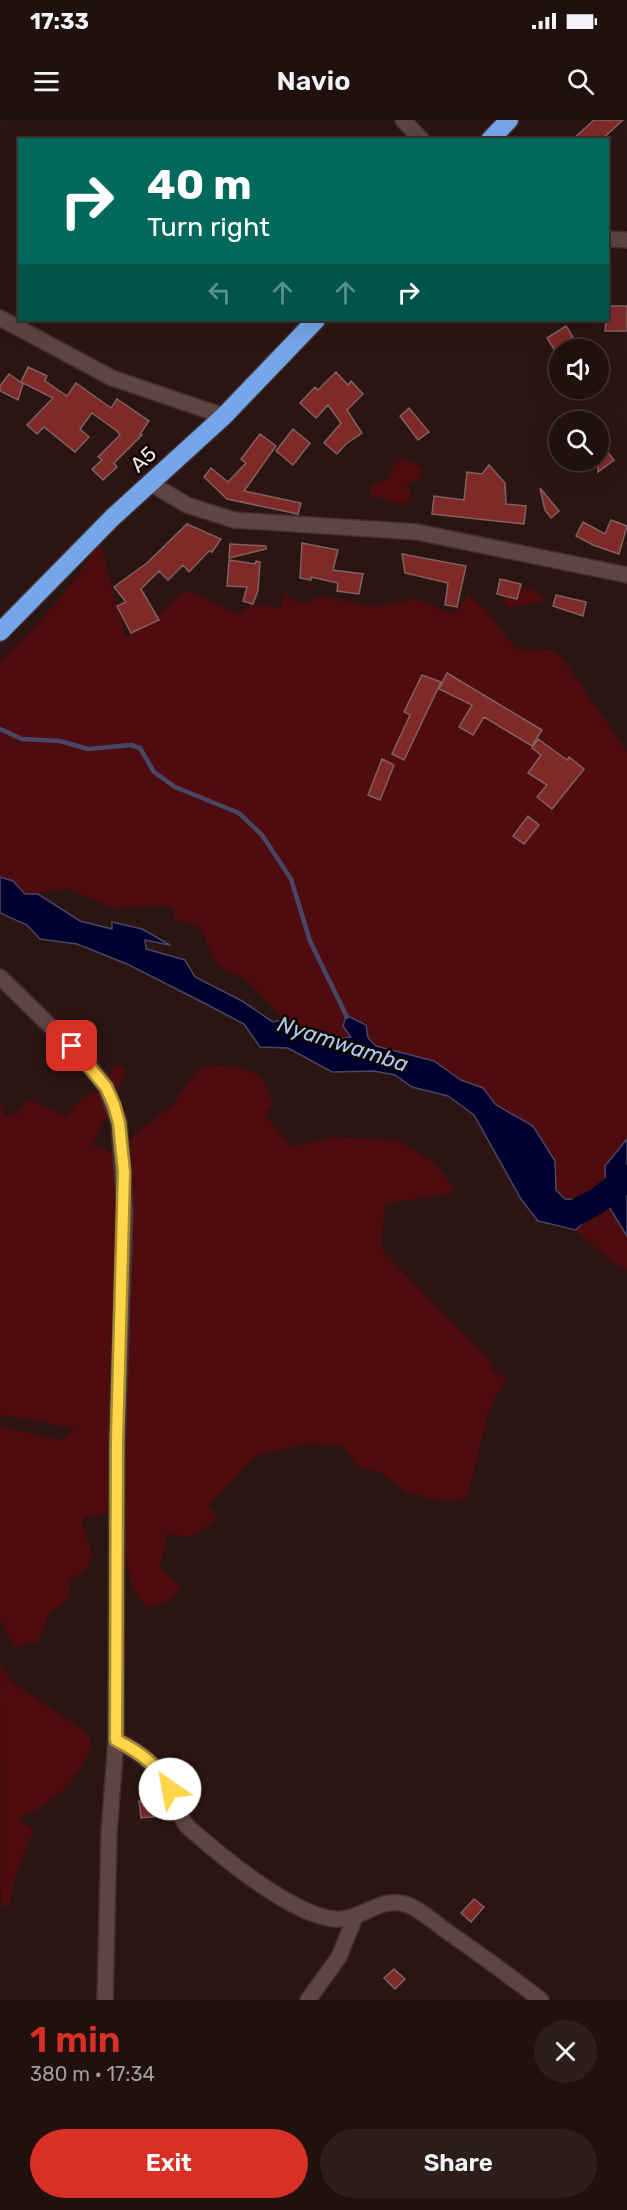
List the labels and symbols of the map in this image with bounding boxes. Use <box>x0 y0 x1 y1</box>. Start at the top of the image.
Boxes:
street label: A5 <box>125 441 161 477</box>
water label: Nyamwamba <box>274 1010 412 1078</box>
pin <box>46 1020 97 1071</box>
position arrow <box>138 1757 202 1821</box>

